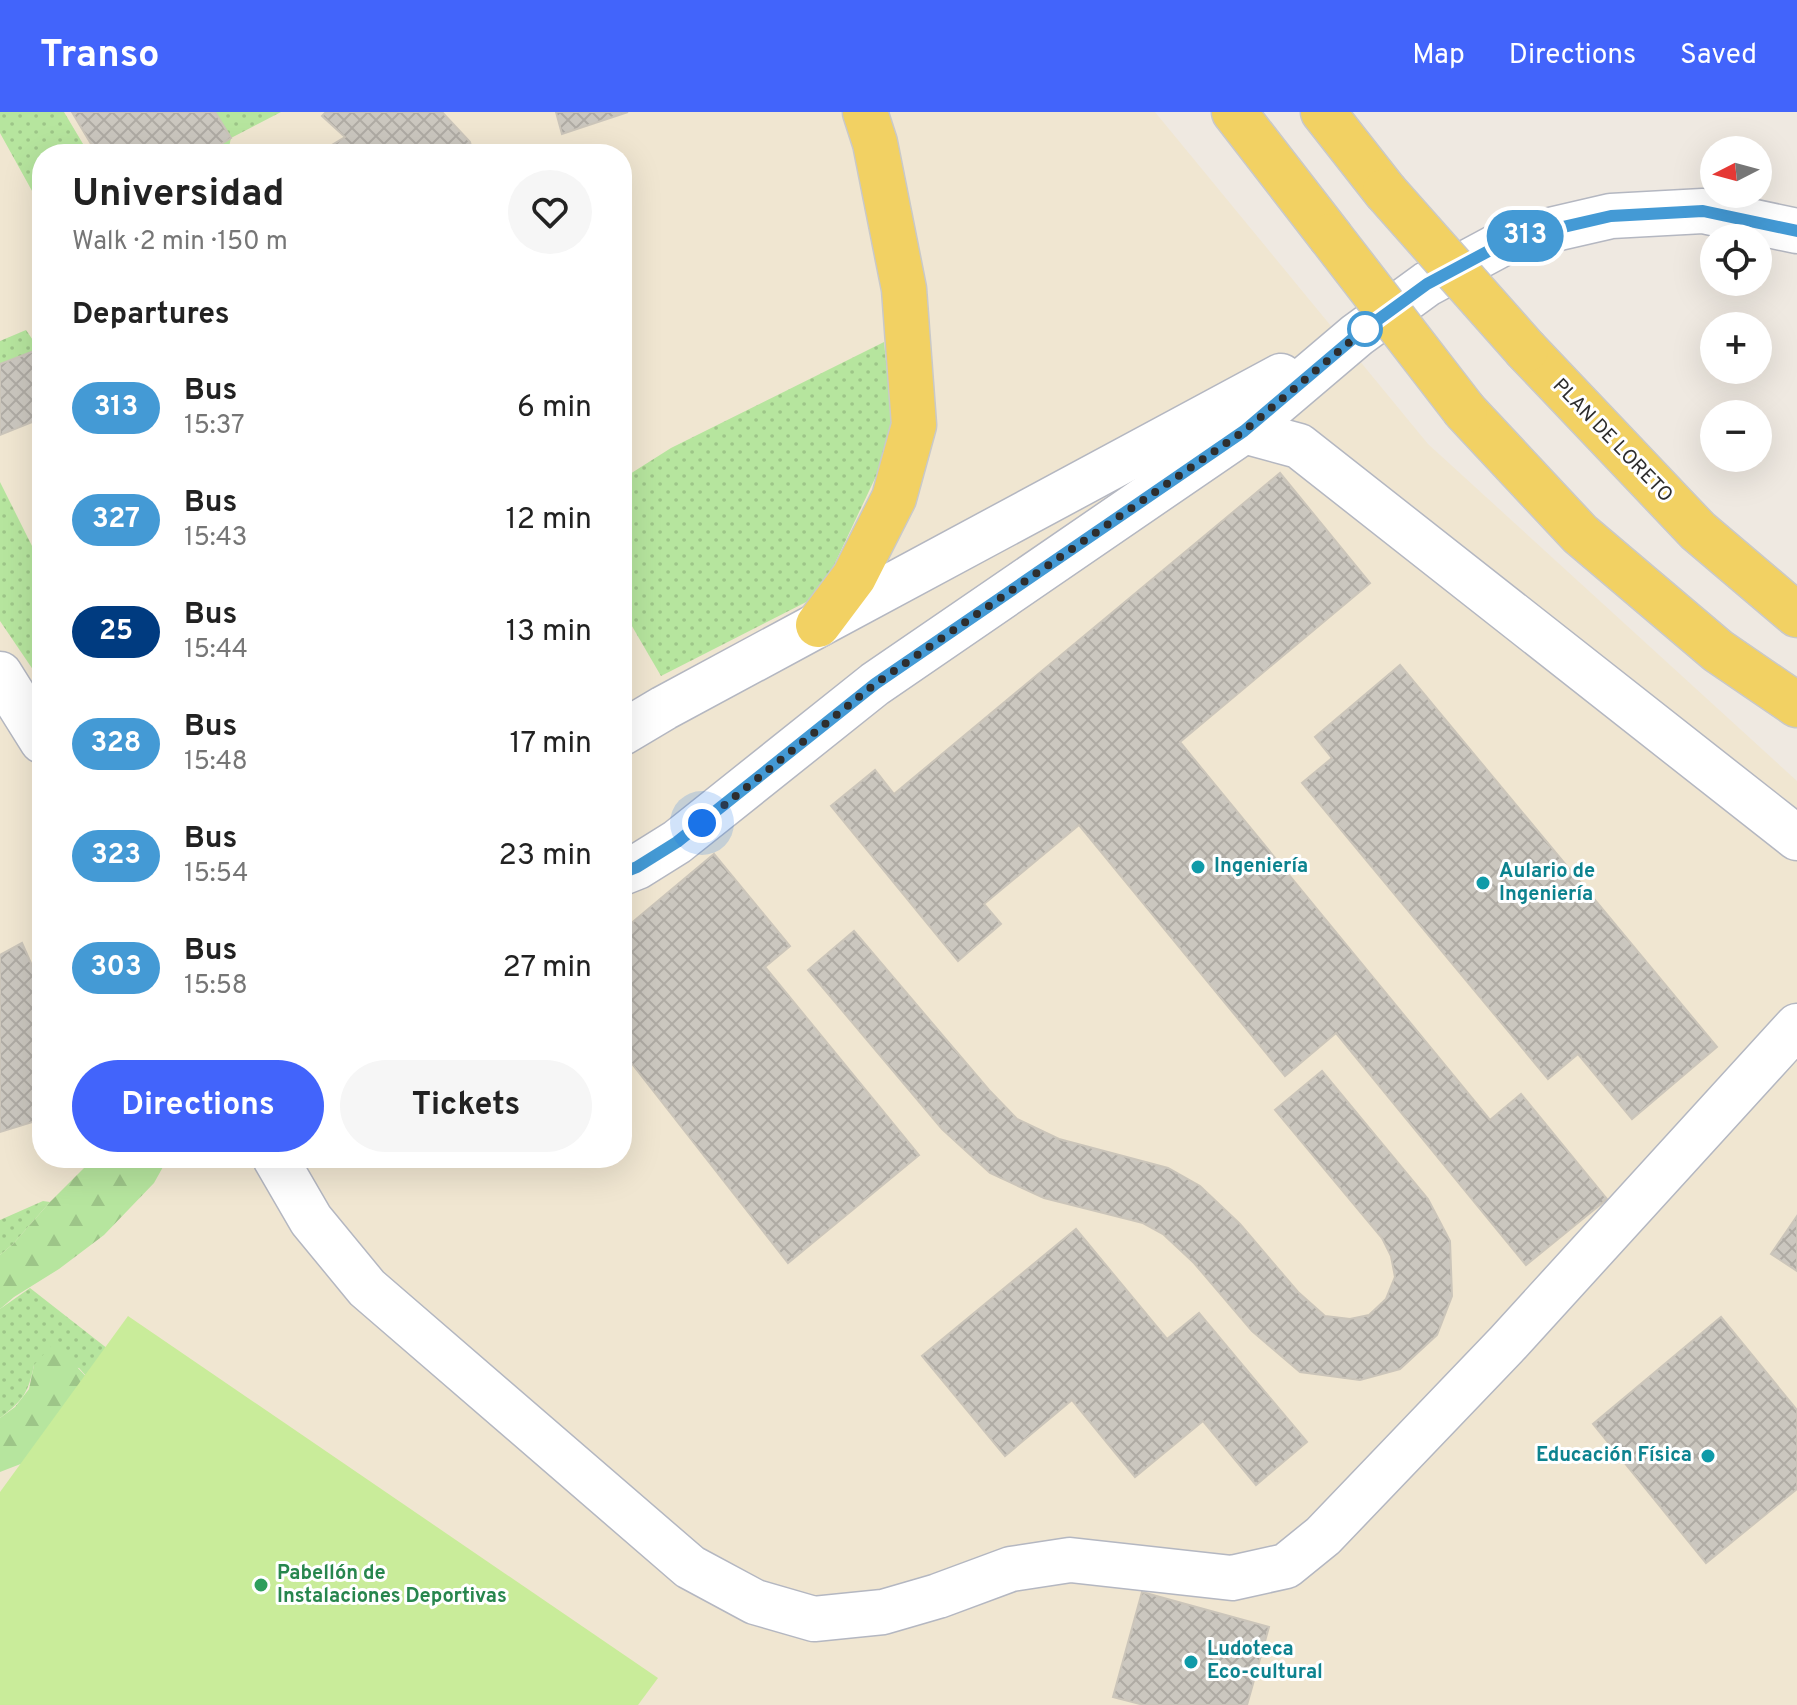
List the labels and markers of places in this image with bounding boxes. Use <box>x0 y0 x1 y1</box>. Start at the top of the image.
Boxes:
unlabelled marker <box>1348 312 1382 346</box>
place label: Ingeniería <box>1214 854 1308 880</box>
marker: Ingeniería <box>1189 858 1207 876</box>
place label: Aulario de Ingeniería <box>1499 859 1595 908</box>
marker: Aulario de Ingeniería <box>1474 874 1492 892</box>
place label: Educación Física <box>1536 1443 1692 1469</box>
marker: Educación Física <box>1699 1447 1717 1465</box>
place label: Pabellón de Instalaciones Deportivas <box>277 1561 507 1610</box>
marker: Pabellón de Instalaciones Deportivas <box>252 1576 270 1594</box>
place label: Ludoteca Eco-cultural <box>1207 1637 1323 1686</box>
marker: Ludoteca Eco-cultural <box>1182 1653 1200 1671</box>

